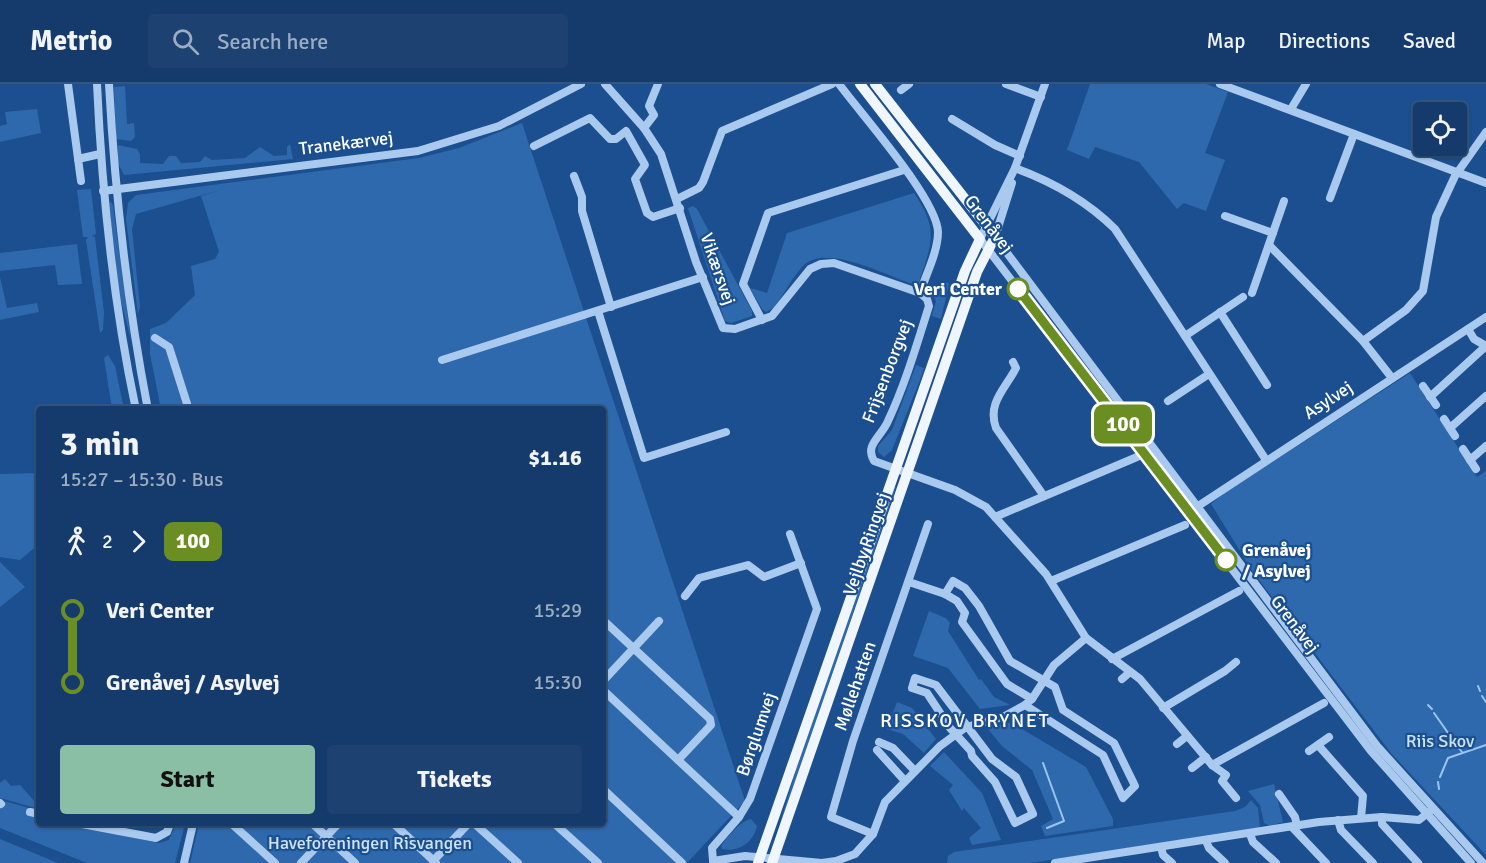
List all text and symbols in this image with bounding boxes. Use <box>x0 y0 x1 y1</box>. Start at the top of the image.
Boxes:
search box <box>148 14 568 68</box>
text: Metrio <box>30 24 112 58</box>
icon: search <box>169 25 202 58</box>
text: Search here <box>217 28 328 55</box>
text: Map <box>1207 28 1245 54</box>
text: Directions <box>1278 28 1370 54</box>
text: Saved <box>1403 28 1456 54</box>
map controls <box>1413 102 1467 156</box>
button: locate <box>1413 102 1467 156</box>
street label: Tranekærvej <box>298 126 394 160</box>
street label: Grenåvej <box>960 190 1018 258</box>
street label: Vikærsvej <box>695 230 741 308</box>
place label: Veri Center <box>914 278 1003 300</box>
marker: Veri Center <box>1007 278 1029 300</box>
street label: Frijsenborgvej <box>857 316 917 426</box>
street label: Asylvej <box>1299 376 1357 424</box>
line badge: 100 <box>1088 404 1158 444</box>
text: 100 <box>1106 411 1140 437</box>
text: 3 min <box>60 424 140 465</box>
text: $1.16 <box>528 444 582 471</box>
text: 15:27 – 15:30 · Bus <box>60 467 223 492</box>
street label: Vejlby Ringvej <box>838 490 894 598</box>
icon: walk <box>60 525 93 558</box>
icon: forward <box>122 525 155 558</box>
text: 100 <box>176 528 210 554</box>
text: 2 <box>102 529 113 554</box>
place label: Grenåvej / Asylvej <box>1242 539 1311 582</box>
marker: Grenåvej / Asylvej <box>1215 549 1237 571</box>
street label: Grenåvej <box>1266 590 1324 658</box>
text: Veri Center <box>106 597 214 624</box>
text: 15:29 <box>533 598 582 623</box>
street label: Møllehatten <box>829 638 881 734</box>
text: Grenåvej / Asylvej <box>106 669 280 696</box>
text: 15:30 <box>533 670 582 695</box>
street label: Børglumvej <box>731 689 781 779</box>
district label: RISSKOV BRYNET <box>880 708 1050 733</box>
park label: Riis Skov <box>1406 730 1475 752</box>
button: Start <box>60 745 315 814</box>
button: Tickets <box>327 745 582 814</box>
park label: Haveforeningen Risvangen <box>268 832 472 854</box>

